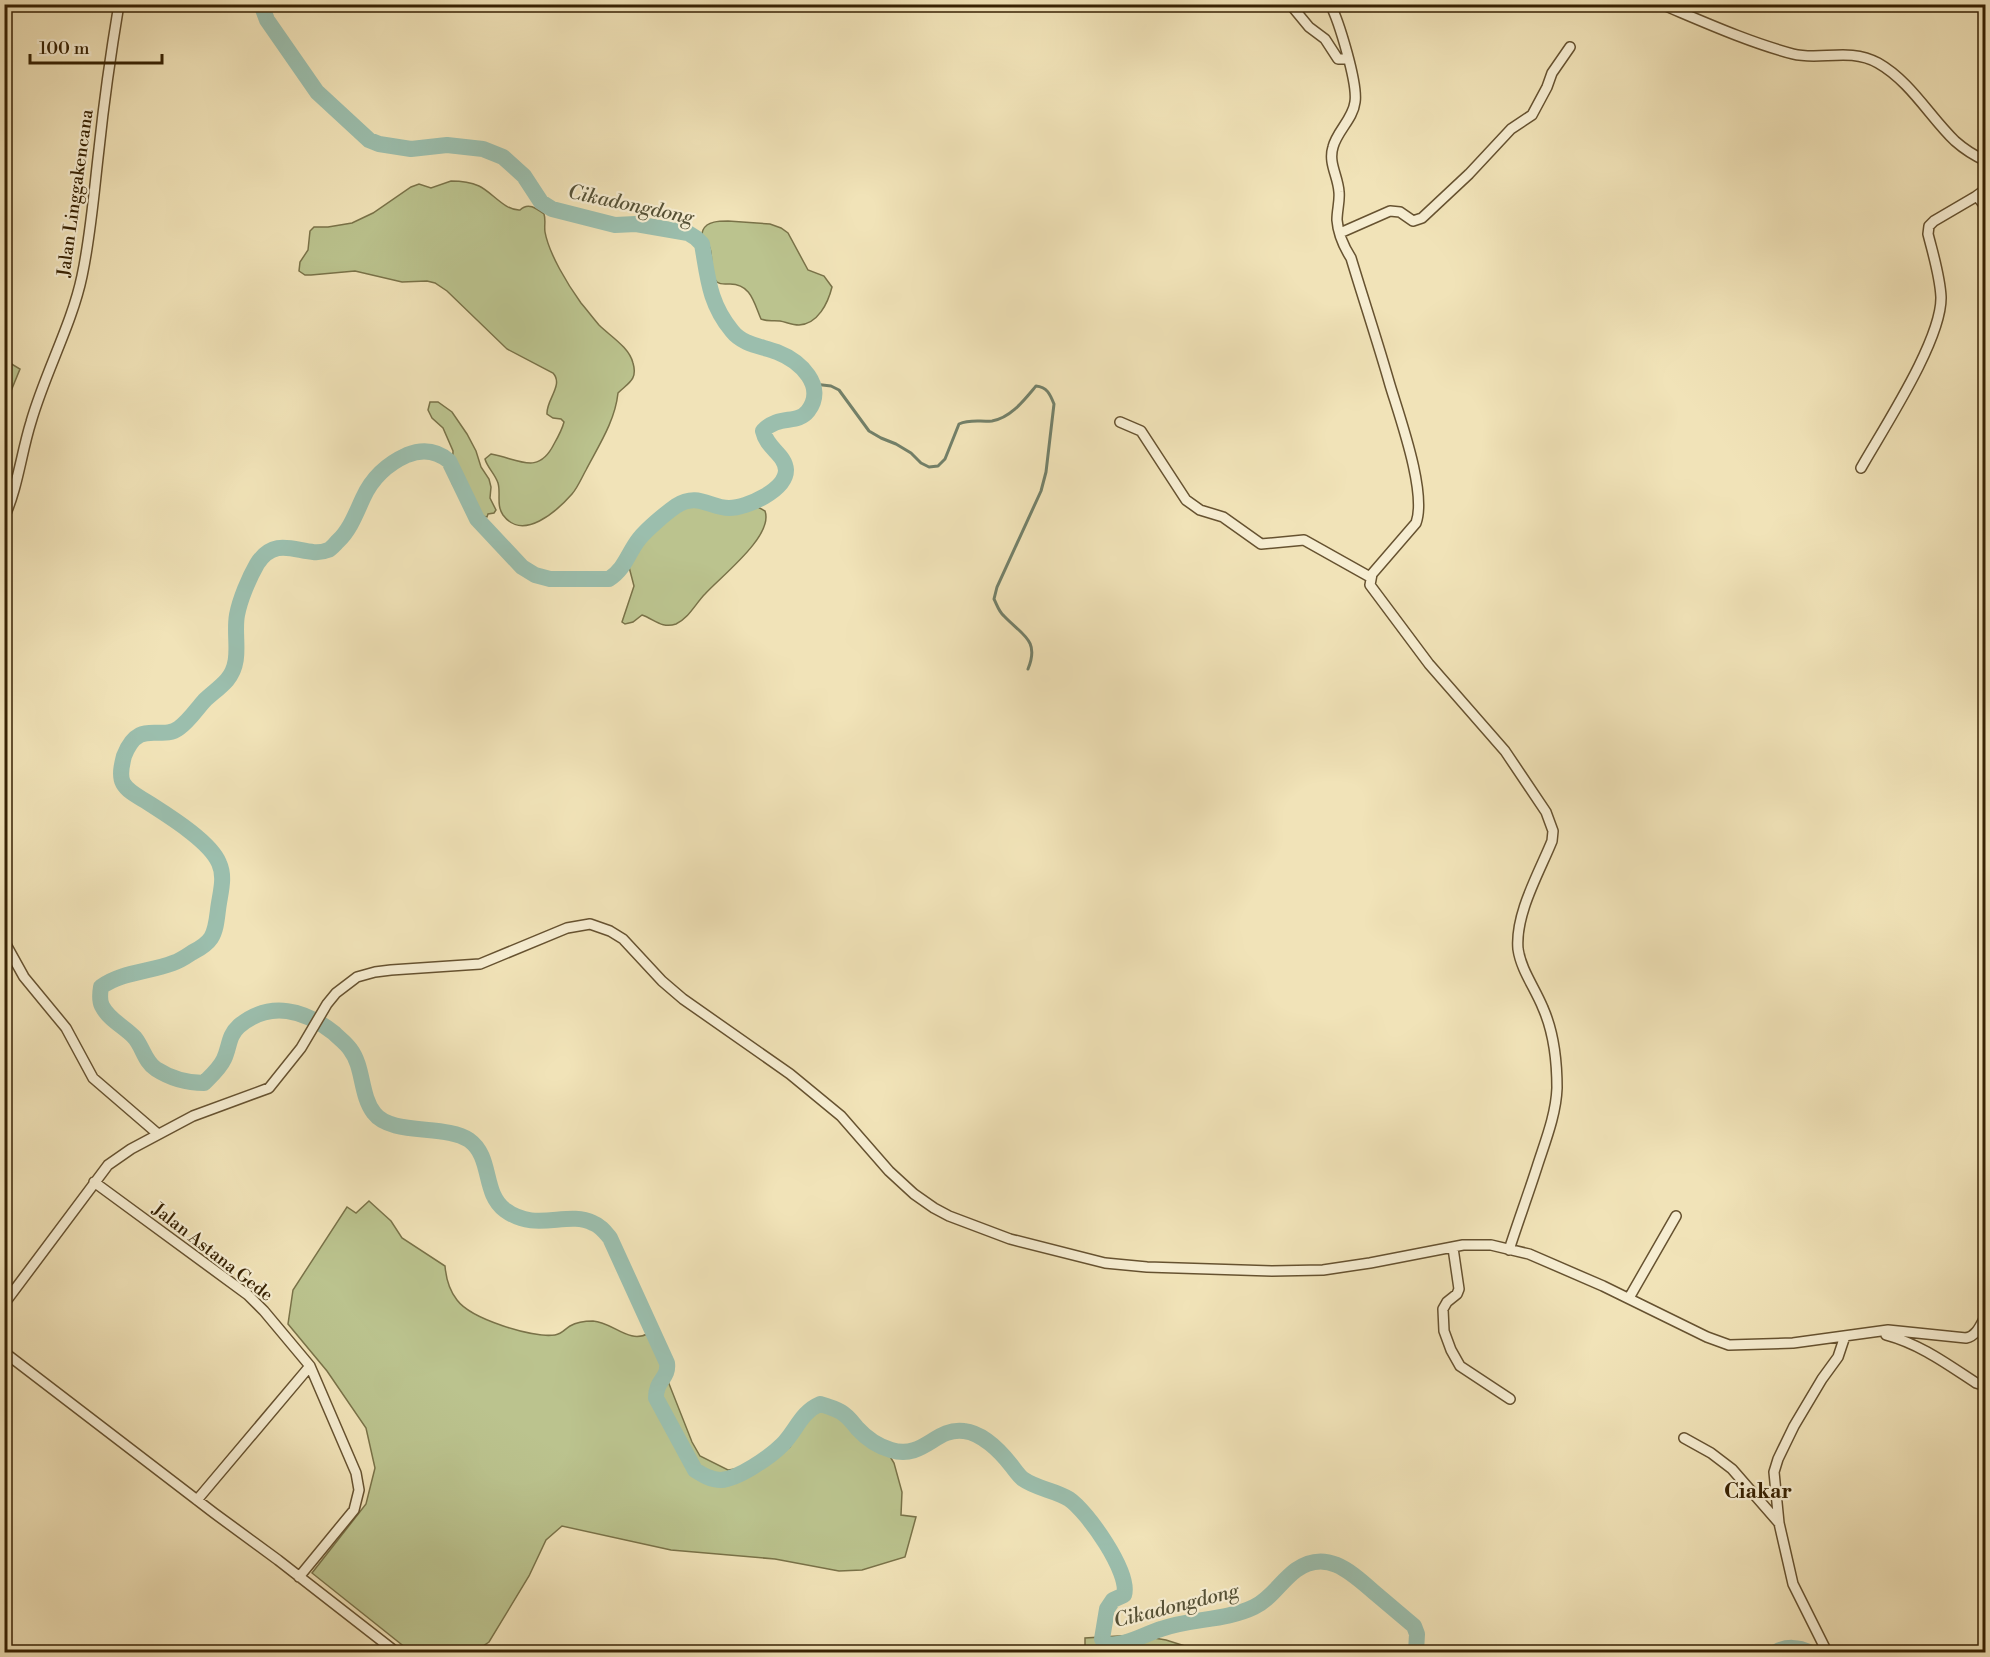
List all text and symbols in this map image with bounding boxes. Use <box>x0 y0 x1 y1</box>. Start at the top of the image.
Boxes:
scale bar <box>30 27 162 65</box>
text: 100 m <box>39 37 90 60</box>
street label: Jalan Linggakencana <box>52 107 99 279</box>
water label: Cikadongdong <box>565 180 698 231</box>
street label: Jalan Astana Gede <box>147 1197 278 1307</box>
district label: Ciakar <box>1724 1479 1792 1505</box>
water label: Cikadongdong <box>1111 1578 1243 1634</box>

